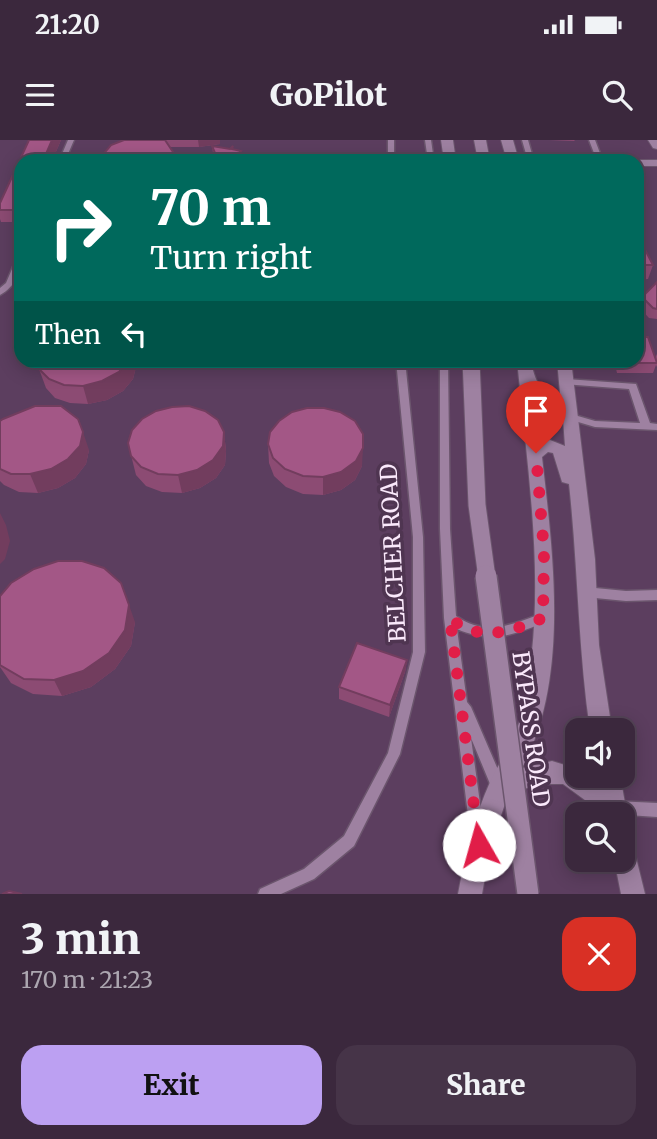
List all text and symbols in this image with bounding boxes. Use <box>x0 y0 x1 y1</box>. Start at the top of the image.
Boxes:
text: 21:20 <box>35 8 100 41</box>
text: GoPilot <box>270 75 387 115</box>
icon: menu <box>21 76 59 114</box>
icon: search <box>598 76 636 114</box>
text: 70 m <box>150 177 271 238</box>
icon: right <box>35 182 126 273</box>
text: Turn right <box>150 238 312 278</box>
icon: left <box>115 315 153 353</box>
text: Then <box>35 318 101 351</box>
pin <box>506 381 566 453</box>
icon: arrive <box>517 392 555 430</box>
street label: BELCHER ROAD <box>373 463 412 643</box>
street label: BYPASS ROAD <box>506 649 557 809</box>
map controls <box>565 718 635 872</box>
button: sound <box>565 718 635 788</box>
button: search <box>565 802 635 872</box>
position arrow <box>442 808 516 882</box>
text: 3 min <box>21 913 141 965</box>
button: close <box>562 917 636 991</box>
text: 170 m · 21:23 <box>21 965 153 994</box>
button: Exit <box>21 1045 322 1125</box>
button: Share <box>336 1045 636 1125</box>

